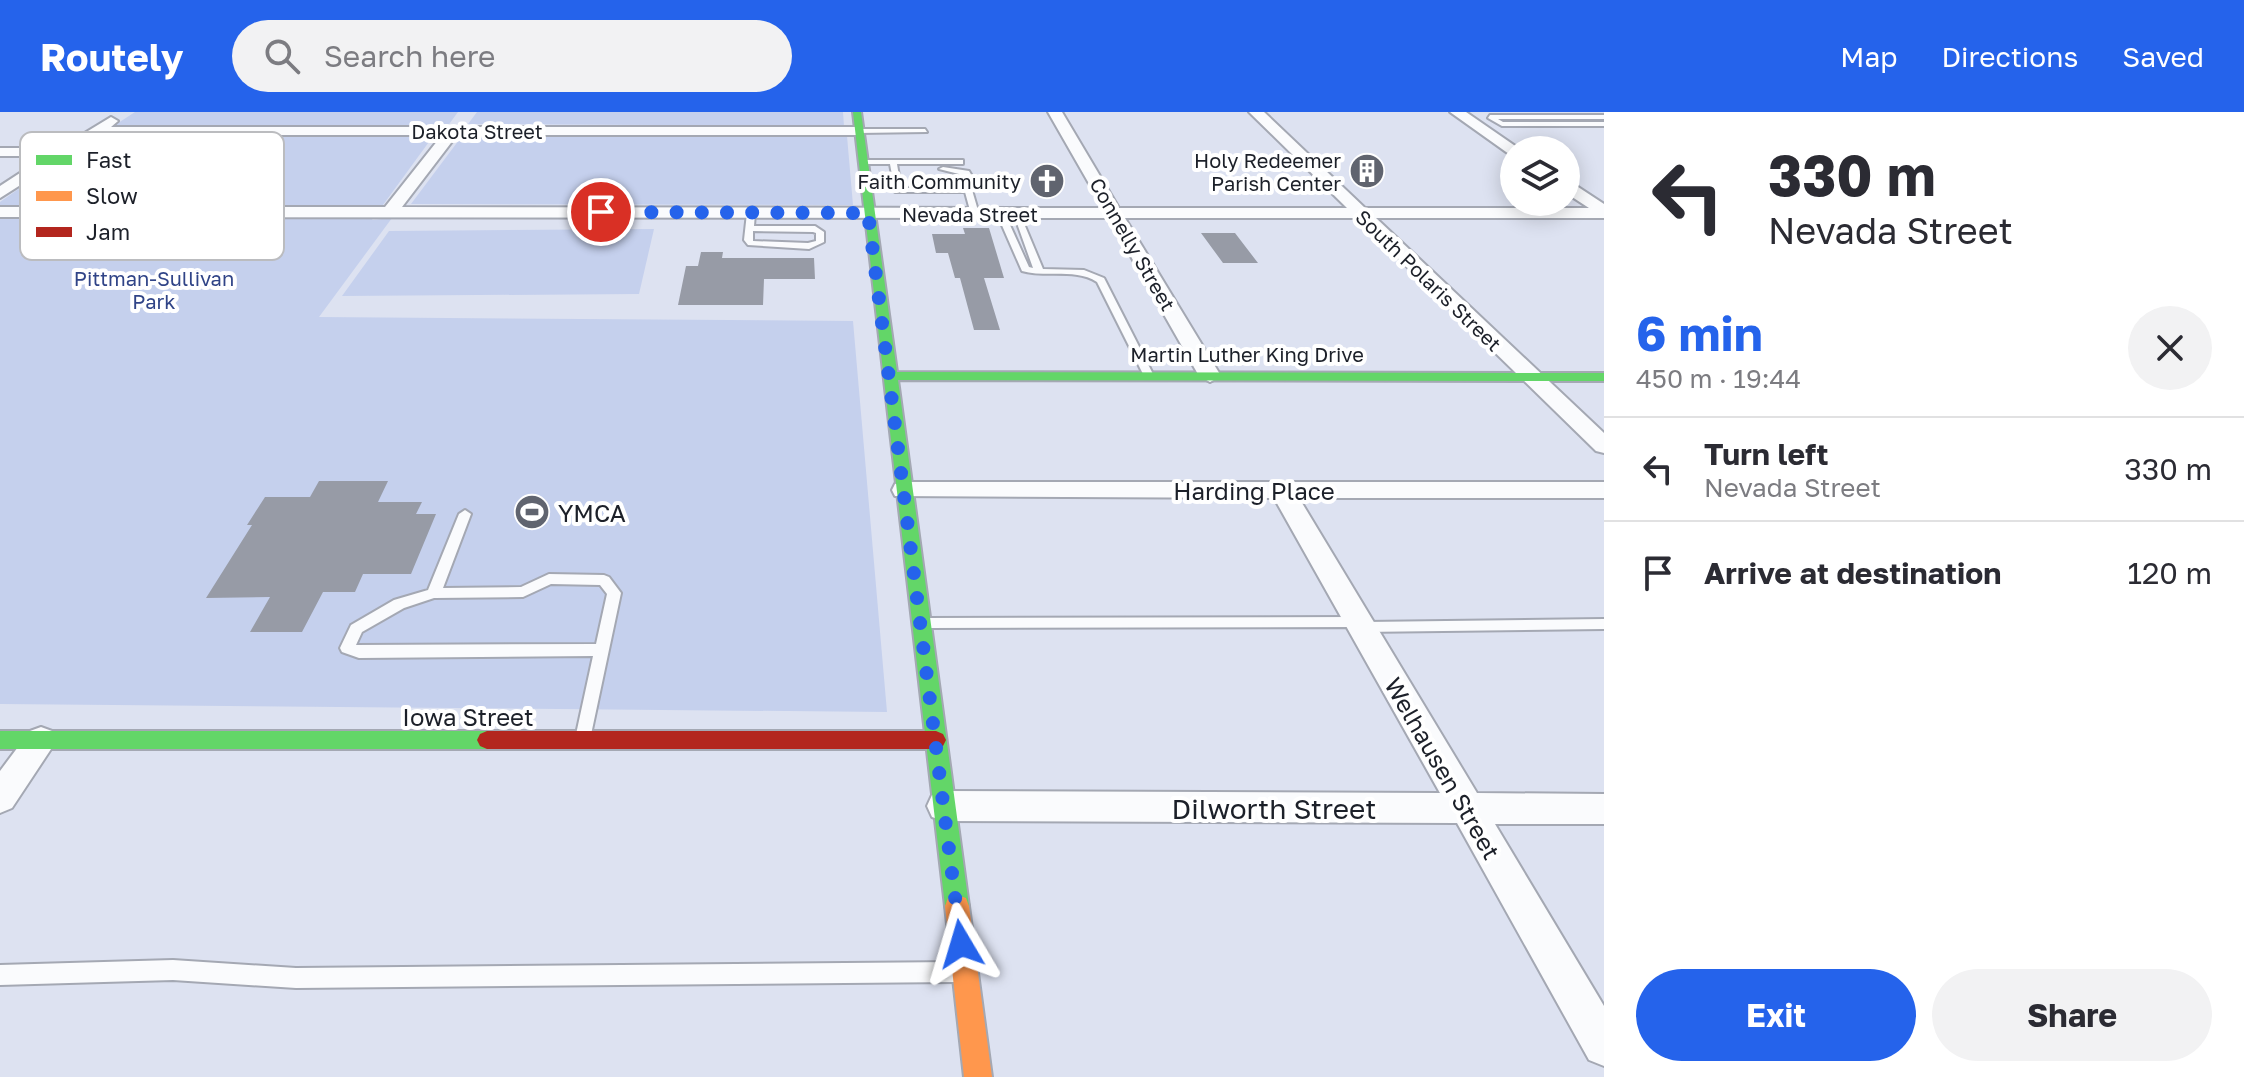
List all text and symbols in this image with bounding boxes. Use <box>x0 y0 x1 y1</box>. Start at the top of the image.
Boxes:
search box <box>232 20 792 92</box>
text: Routely <box>40 34 184 79</box>
icon: search <box>260 34 304 78</box>
text: Search here <box>324 38 496 74</box>
text: Map <box>1840 40 1897 73</box>
text: Directions <box>1941 40 2078 73</box>
text: Saved <box>2122 40 2204 73</box>
street label: Dakota Street <box>411 119 543 143</box>
legend <box>20 132 284 260</box>
map controls <box>1500 136 1580 216</box>
button: layers <box>1500 136 1580 216</box>
text: 330 m <box>1768 141 1936 208</box>
icon: left <box>1636 144 1740 248</box>
text: Fast <box>86 146 132 173</box>
place label: Holy Redeemer Parish Center <box>1194 148 1341 195</box>
building icon: Holy Redeemer Parish Center <box>1348 152 1386 190</box>
church icon: Faith Community <box>1028 162 1066 200</box>
place label: Faith Community <box>857 169 1021 193</box>
street label: Connelly Street <box>1085 173 1181 315</box>
pin <box>567 178 635 246</box>
text: Slow <box>86 182 138 209</box>
icon: arrive <box>579 190 623 234</box>
street label: Nevada Street <box>902 202 1038 226</box>
street label: South Polaris Street <box>1351 204 1507 356</box>
text: Nevada Street <box>1768 209 2013 252</box>
text: Jam <box>86 218 130 245</box>
park label: Pittman-Sullivan Park <box>74 266 234 313</box>
text: 6 min <box>1636 304 1763 362</box>
button: close <box>2128 306 2212 390</box>
street label: Martin Luther King Drive <box>1130 342 1364 366</box>
text: 450 m · 19:44 <box>1636 363 1801 394</box>
text: Turn left <box>1704 436 1829 472</box>
icon: left <box>1636 447 1680 491</box>
text: 330 m <box>2124 451 2212 487</box>
text: Nevada Street <box>1704 472 1881 503</box>
street label: Harding Place <box>1173 476 1335 505</box>
sports icon: YMCA <box>513 493 551 531</box>
place label: YMCA <box>558 498 626 527</box>
icon: arrive <box>1636 551 1680 595</box>
text: Arrive at destination <box>1704 555 2001 591</box>
text: 120 m <box>2127 555 2212 591</box>
street label: Welhausen Street <box>1379 672 1507 864</box>
street label: Iowa Street <box>402 702 534 731</box>
street label: Dilworth Street <box>1172 792 1376 825</box>
position arrow <box>919 902 1003 986</box>
button: Exit <box>1636 969 1916 1061</box>
button: Share <box>1932 969 2212 1061</box>

